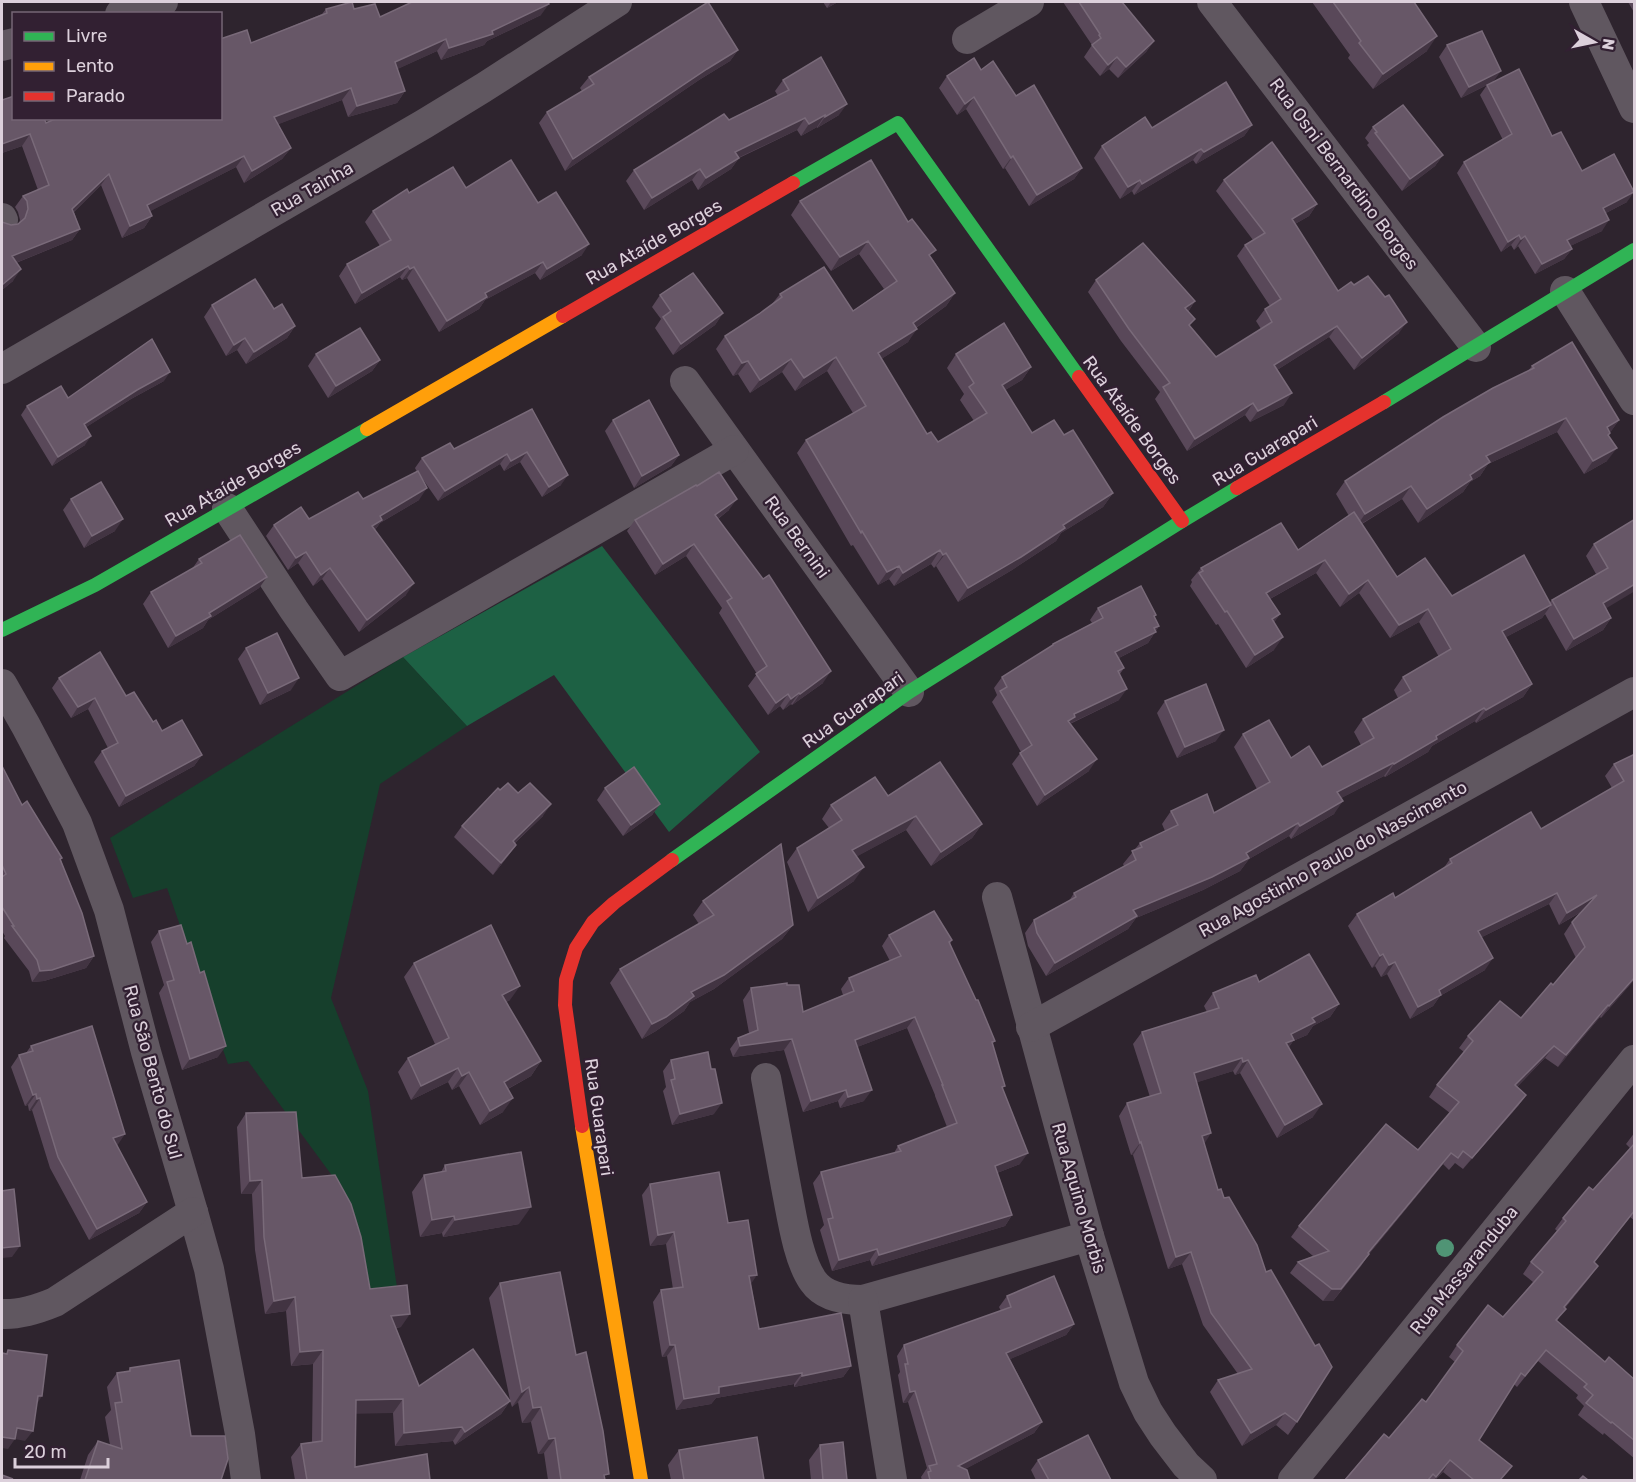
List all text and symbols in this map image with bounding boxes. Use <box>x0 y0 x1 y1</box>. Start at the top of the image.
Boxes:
legend <box>12 12 222 120</box>
north arrow <box>1564 12 1624 72</box>
text: Livre <box>66 25 107 47</box>
text: N <box>1598 37 1619 51</box>
text: Lento <box>66 55 114 77</box>
street label: Rua Osni Bernardino Borges <box>1265 74 1423 274</box>
text: Parado <box>66 85 125 107</box>
street label: Rua Tainha <box>267 157 357 221</box>
street label: Rua Ataíde Borges <box>582 194 726 290</box>
street label: Rua Ataíde Borges <box>1078 351 1186 489</box>
street label: Rua Guarapari <box>1209 411 1321 491</box>
street label: Rua Ataíde Borges <box>161 436 305 532</box>
street label: Rua Bernini <box>760 492 834 582</box>
street label: Rua Guarapari <box>798 667 908 753</box>
street label: Rua Agostinho Paulo do Nascimento <box>1195 776 1471 942</box>
street label: Rua São Bento do Sul <box>119 983 187 1161</box>
street label: Rua Guarapari <box>580 1057 618 1177</box>
street label: Rua Aquino Morbis <box>1047 1120 1111 1276</box>
street label: Rua Massaranduba <box>1405 1201 1523 1339</box>
scale bar <box>15 1431 108 1469</box>
text: 20 m <box>24 1441 66 1463</box>

